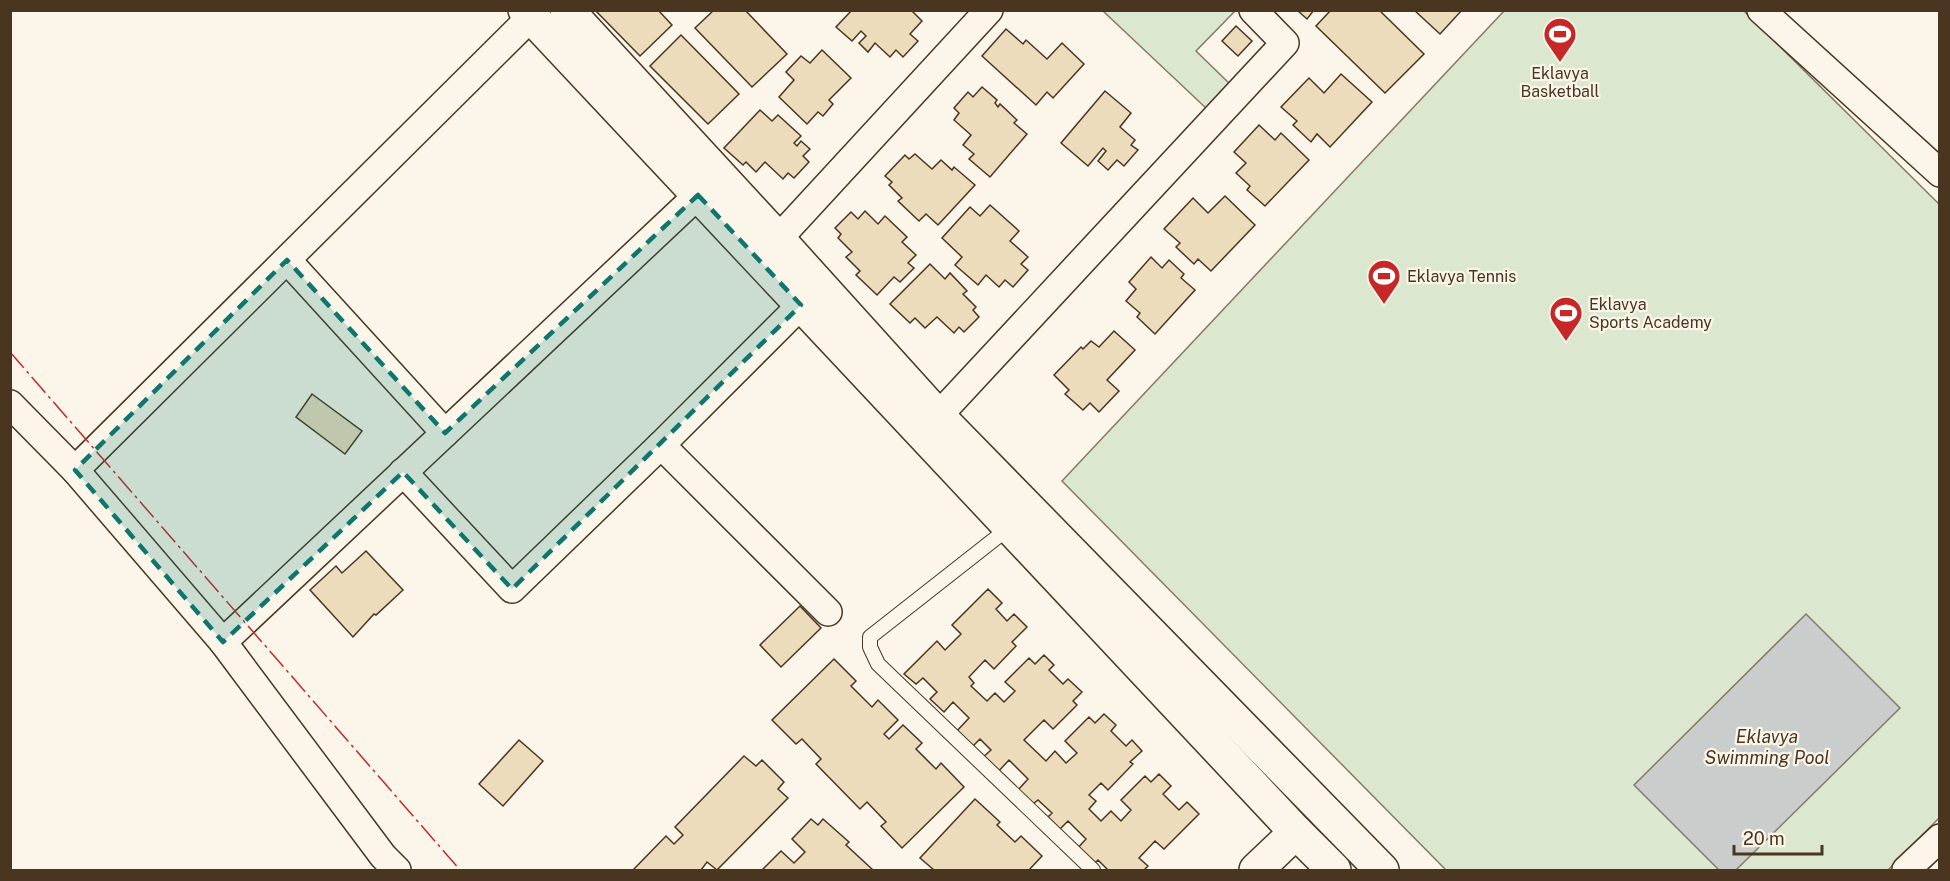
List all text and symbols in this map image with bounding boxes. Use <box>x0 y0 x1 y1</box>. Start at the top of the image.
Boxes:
sports icon: Eklavya Basketball <box>1542 16 1578 63</box>
place label: Eklavya Basketball <box>1521 64 1600 101</box>
sports icon: Eklavya Tennis <box>1366 258 1402 305</box>
place label: Eklavya Tennis <box>1407 267 1516 286</box>
sports icon: Eklavya Sports Academy <box>1548 295 1584 342</box>
place label: Eklavya Sports Academy <box>1589 295 1712 332</box>
water label: Eklavya Swimming Pool <box>1704 726 1830 768</box>
scale bar <box>1734 818 1822 856</box>
text: 20 m <box>1743 828 1785 849</box>

